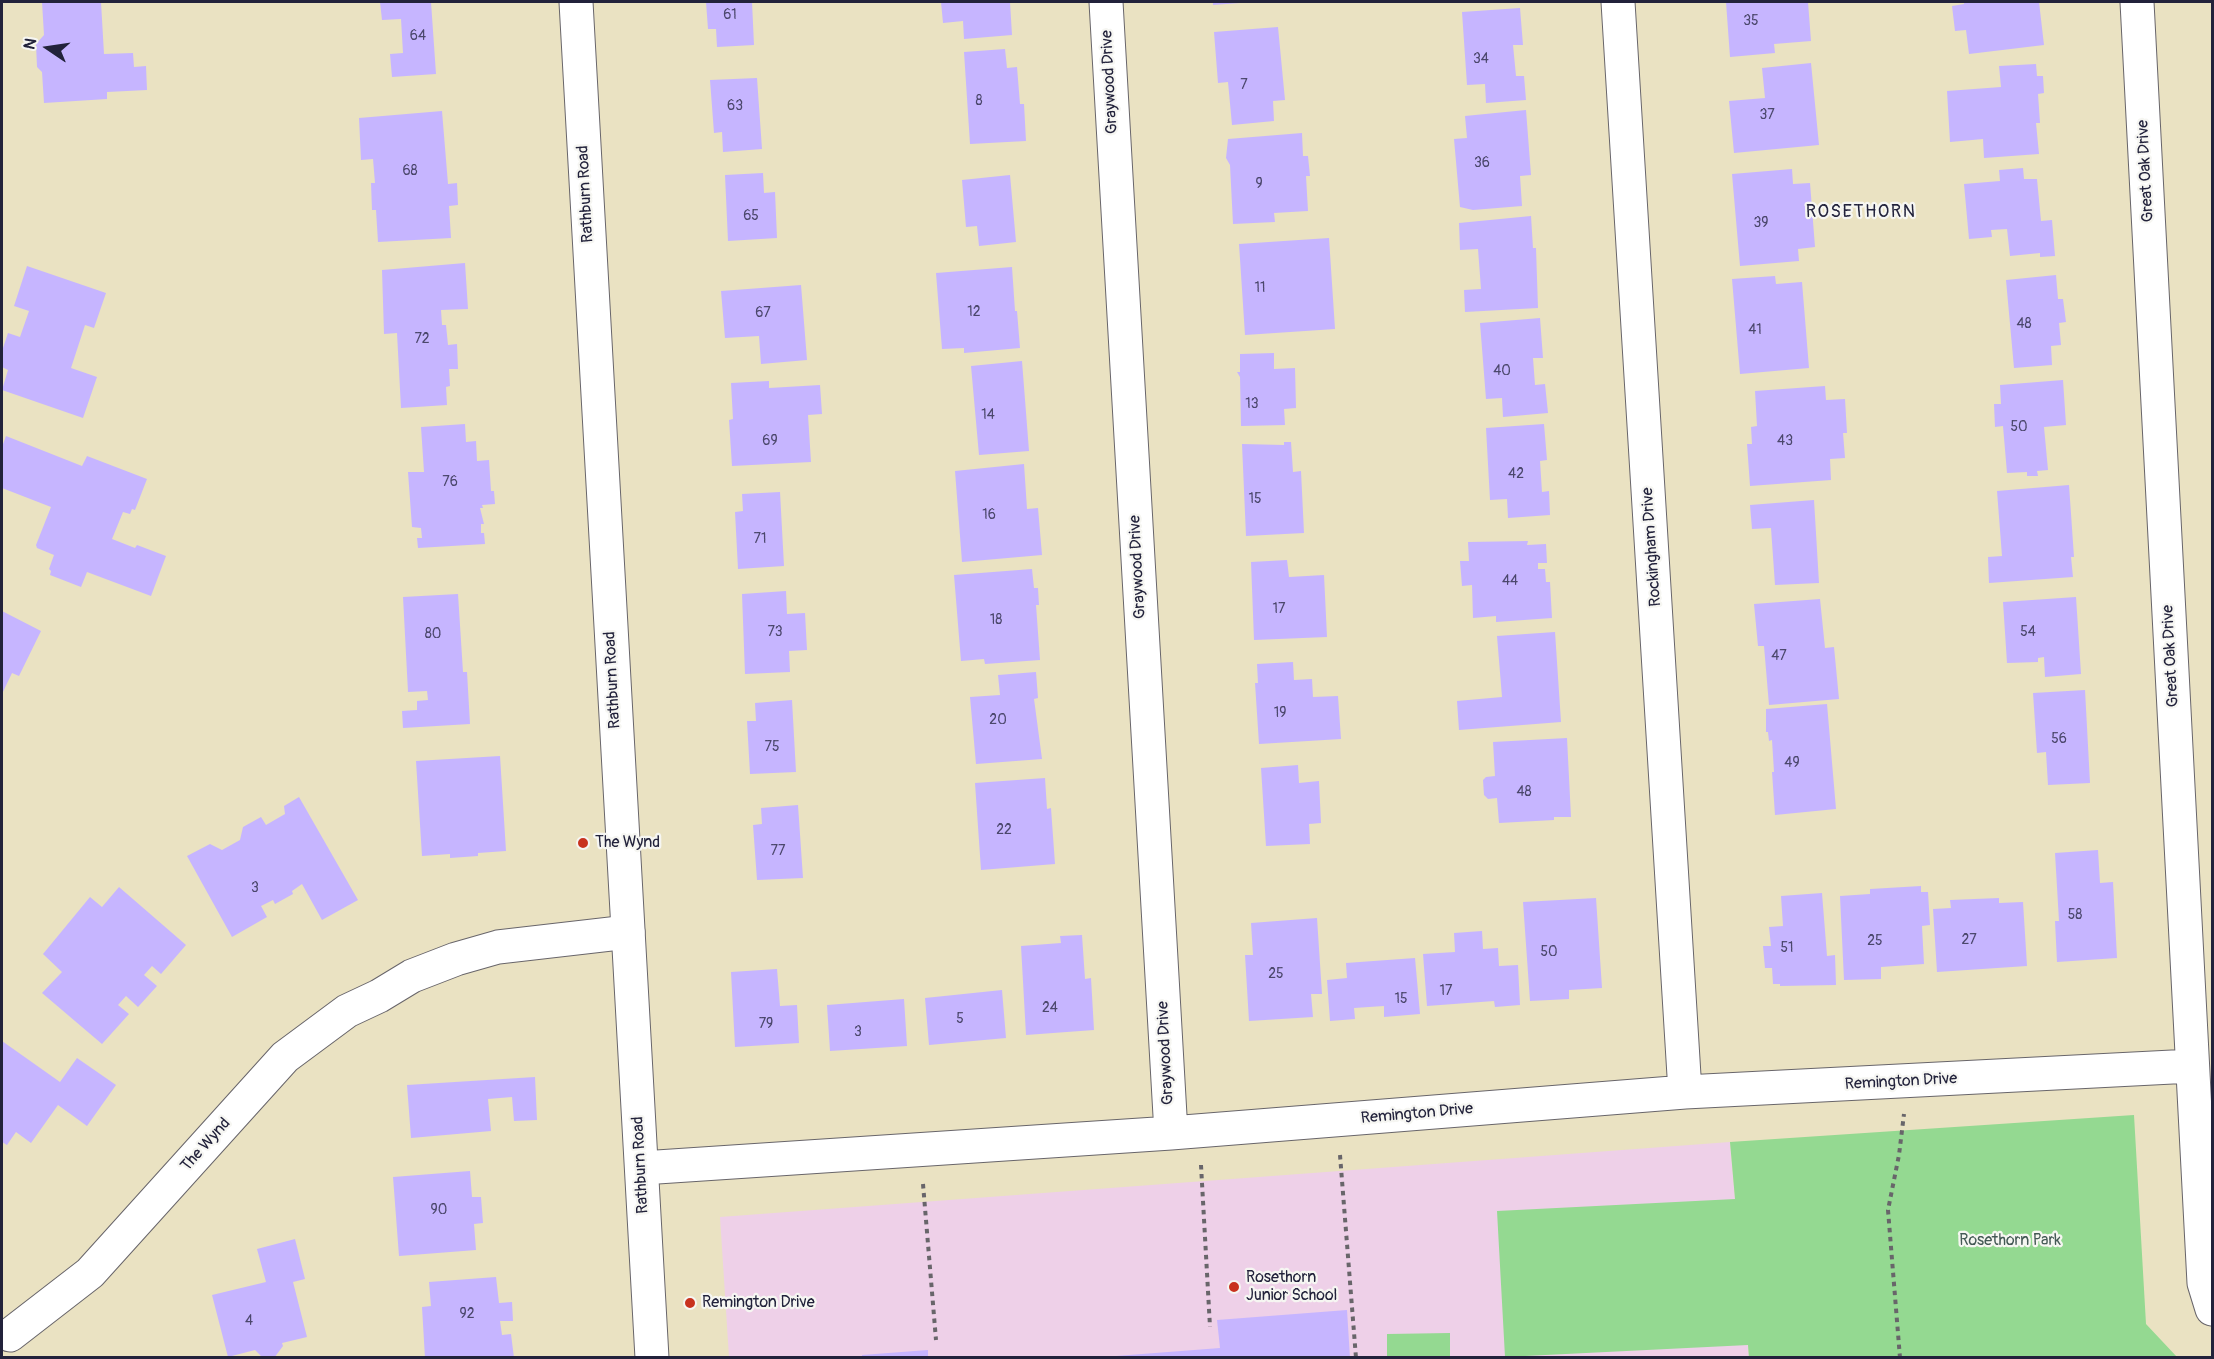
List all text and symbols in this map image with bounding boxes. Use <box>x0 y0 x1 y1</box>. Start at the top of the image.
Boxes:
house number: 61 <box>723 7 737 23</box>
house number: 35 <box>1743 13 1759 29</box>
north arrow <box>18 18 78 78</box>
house number: 64 <box>410 28 426 44</box>
street label: Graywood Drive <box>1098 30 1122 134</box>
text: N <box>19 36 41 51</box>
house number: 34 <box>1473 51 1489 67</box>
house number: 7 <box>1240 77 1248 93</box>
house number: 8 <box>975 93 983 109</box>
house number: 63 <box>727 98 743 114</box>
house number: 37 <box>1759 107 1775 123</box>
street label: Great Oak Drive <box>2134 119 2158 223</box>
street label: Rathburn Road <box>574 145 598 243</box>
house number: 36 <box>1474 155 1490 171</box>
house number: 68 <box>402 163 418 179</box>
house number: 9 <box>1255 176 1263 192</box>
district label: ROSETHORN <box>1806 201 1916 223</box>
house number: 65 <box>743 208 759 224</box>
house number: 39 <box>1753 215 1769 231</box>
house number: 11 <box>1255 280 1265 296</box>
house number: 12 <box>967 304 981 320</box>
house number: 67 <box>755 305 771 321</box>
house number: 48 <box>2016 316 2032 332</box>
house number: 41 <box>1748 322 1762 338</box>
house number: 72 <box>414 331 430 347</box>
house number: 40 <box>1493 363 1511 379</box>
house number: 13 <box>1245 396 1259 412</box>
house number: 14 <box>981 407 995 423</box>
house number: 50 <box>2010 419 2028 435</box>
house number: 69 <box>762 433 778 449</box>
house number: 43 <box>1777 433 1793 449</box>
house number: 42 <box>1508 466 1524 482</box>
house number: 76 <box>442 474 458 490</box>
street label: Rockingham Drive <box>1638 487 1666 607</box>
house number: 15 <box>1248 491 1262 507</box>
house number: 16 <box>982 507 996 523</box>
street label: Graywood Drive <box>1126 515 1150 619</box>
house number: 71 <box>754 531 766 547</box>
house number: 44 <box>1502 573 1518 589</box>
house number: 17 <box>1273 601 1285 617</box>
street label: Great Oak Drive <box>2159 604 2183 708</box>
house number: 18 <box>990 612 1002 628</box>
house number: 73 <box>767 624 783 640</box>
house number: 54 <box>2020 624 2036 640</box>
house number: 80 <box>425 626 441 642</box>
street label: Rathburn Road <box>601 631 625 729</box>
house number: 47 <box>1771 648 1787 664</box>
house number: 19 <box>1274 705 1286 721</box>
house number: 20 <box>989 712 1007 728</box>
house number: 56 <box>2051 731 2067 747</box>
house number: 75 <box>765 739 779 755</box>
house number: 49 <box>1784 755 1800 771</box>
house number: 48 <box>1516 784 1532 800</box>
house number: 22 <box>996 822 1012 838</box>
place label: The Wynd <box>595 833 660 853</box>
marker: The Wynd <box>576 836 590 850</box>
house number: 77 <box>771 843 785 859</box>
house number: 3 <box>251 880 259 896</box>
house number: 58 <box>2068 907 2082 923</box>
house number: 27 <box>1961 932 1977 948</box>
house number: 25 <box>1867 933 1883 949</box>
house number: 51 <box>1780 940 1794 956</box>
house number: 50 <box>1540 944 1558 960</box>
house number: 25 <box>1268 966 1284 982</box>
house number: 17 <box>1440 983 1452 999</box>
house number: 15 <box>1394 991 1408 1007</box>
house number: 24 <box>1042 1000 1058 1016</box>
street label: Graywood Drive <box>1154 1001 1178 1105</box>
house number: 5 <box>956 1011 964 1027</box>
house number: 79 <box>759 1016 773 1032</box>
house number: 3 <box>854 1024 862 1040</box>
street label: Remington Drive <box>1844 1069 1958 1095</box>
street label: Remington Drive <box>1360 1100 1474 1128</box>
street label: The Wynd <box>177 1114 235 1176</box>
street label: Rathburn Road <box>629 1116 653 1214</box>
house number: 90 <box>431 1202 447 1218</box>
park label: Rosethorn Park <box>1959 1231 2061 1251</box>
place label: Rosethorn Junior School <box>1246 1268 1337 1306</box>
marker: Rosethorn Junior School <box>1227 1280 1241 1294</box>
place label: Remington Drive <box>702 1293 815 1313</box>
marker: Remington Drive <box>683 1296 697 1310</box>
house number: 92 <box>459 1306 475 1322</box>
house number: 4 <box>245 1313 253 1329</box>

